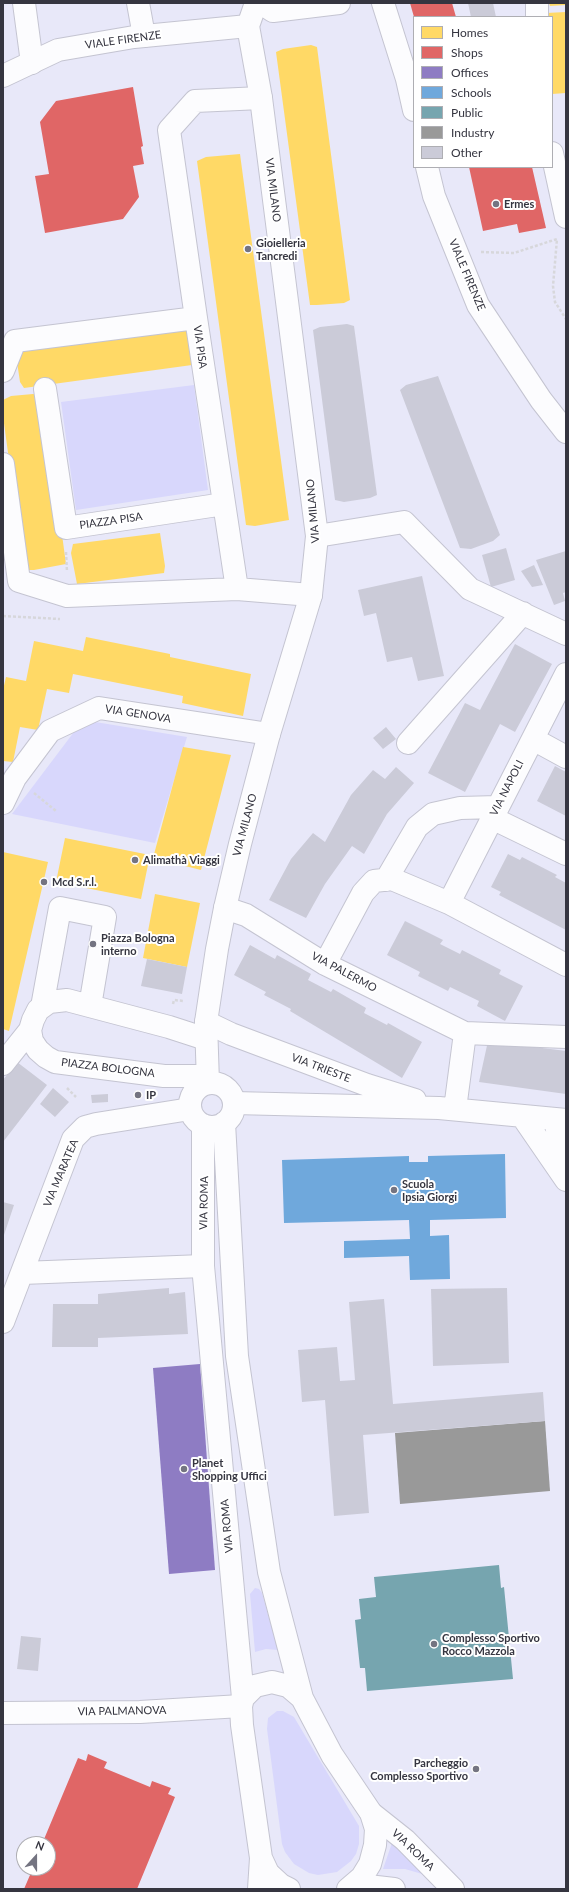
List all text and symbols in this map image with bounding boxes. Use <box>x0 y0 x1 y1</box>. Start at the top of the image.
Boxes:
legend <box>413 16 553 168</box>
text: Homes <box>451 25 488 40</box>
street label: VIALE FIRENZE <box>84 28 162 52</box>
text: Shops <box>451 45 483 60</box>
text: Offices <box>451 65 488 80</box>
text: Schools <box>451 85 492 100</box>
text: Public <box>451 105 483 120</box>
text: Industry <box>451 125 494 140</box>
text: Other <box>451 145 482 160</box>
street label: VIA MILANO <box>263 157 283 223</box>
place label: Ermes <box>504 197 534 211</box>
marker: Ermes <box>491 199 501 209</box>
place label: Gioielleria Tancredi <box>256 236 306 262</box>
street label: VIALE FIRENZE <box>446 237 488 313</box>
marker: Gioielleria Tancredi <box>243 244 253 254</box>
street label: VIA PISA <box>190 324 210 370</box>
street label: VIA MILANO <box>304 478 322 544</box>
street label: PIAZZA PISA <box>79 510 143 532</box>
street label: VIA GENOVA <box>104 702 172 726</box>
street label: VIA NAPOLI <box>487 758 527 818</box>
street label: VIA MILANO <box>230 792 260 858</box>
place label: Alimathà Viaggi <box>143 853 220 867</box>
marker: Alimathà Viaggi <box>130 855 140 865</box>
place label: Mcd S.r.l. <box>52 875 97 889</box>
marker: Mcd S.r.l. <box>39 877 49 887</box>
place label: Piazza Bologna interno <box>101 931 175 957</box>
marker: Piazza Bologna interno <box>88 939 98 949</box>
street label: VIA PALERMO <box>309 949 379 995</box>
street label: VIA TRIESTE <box>289 1051 353 1085</box>
street label: PIAZZA BOLOGNA <box>60 1056 156 1080</box>
place label: IP <box>146 1088 156 1102</box>
marker: IP <box>133 1090 143 1100</box>
street label: VIA MARATEA <box>41 1137 81 1209</box>
street label: VIA ROMA <box>197 1176 211 1230</box>
place label: Scuola Ipsia Giorgi <box>402 1177 457 1203</box>
marker: Scuola Ipsia Giorgi <box>389 1185 399 1195</box>
place label: Planet Shopping Uffici <box>192 1456 267 1482</box>
marker: Planet Shopping Uffici <box>179 1464 189 1474</box>
street label: VIA ROMA <box>218 1498 236 1554</box>
place label: Complesso Sportivo Rocco Mazzola <box>442 1631 540 1657</box>
marker: Complesso Sportivo Rocco Mazzola <box>429 1639 439 1649</box>
street label: VIA PALMANOVA <box>77 1704 167 1718</box>
place label: Parcheggio Complesso Sportivo <box>370 1756 468 1782</box>
marker: Parcheggio Complesso Sportivo <box>471 1764 481 1774</box>
street label: VIA ROMA <box>389 1826 437 1874</box>
north arrow <box>16 1836 56 1876</box>
text: N <box>34 1838 46 1853</box>

